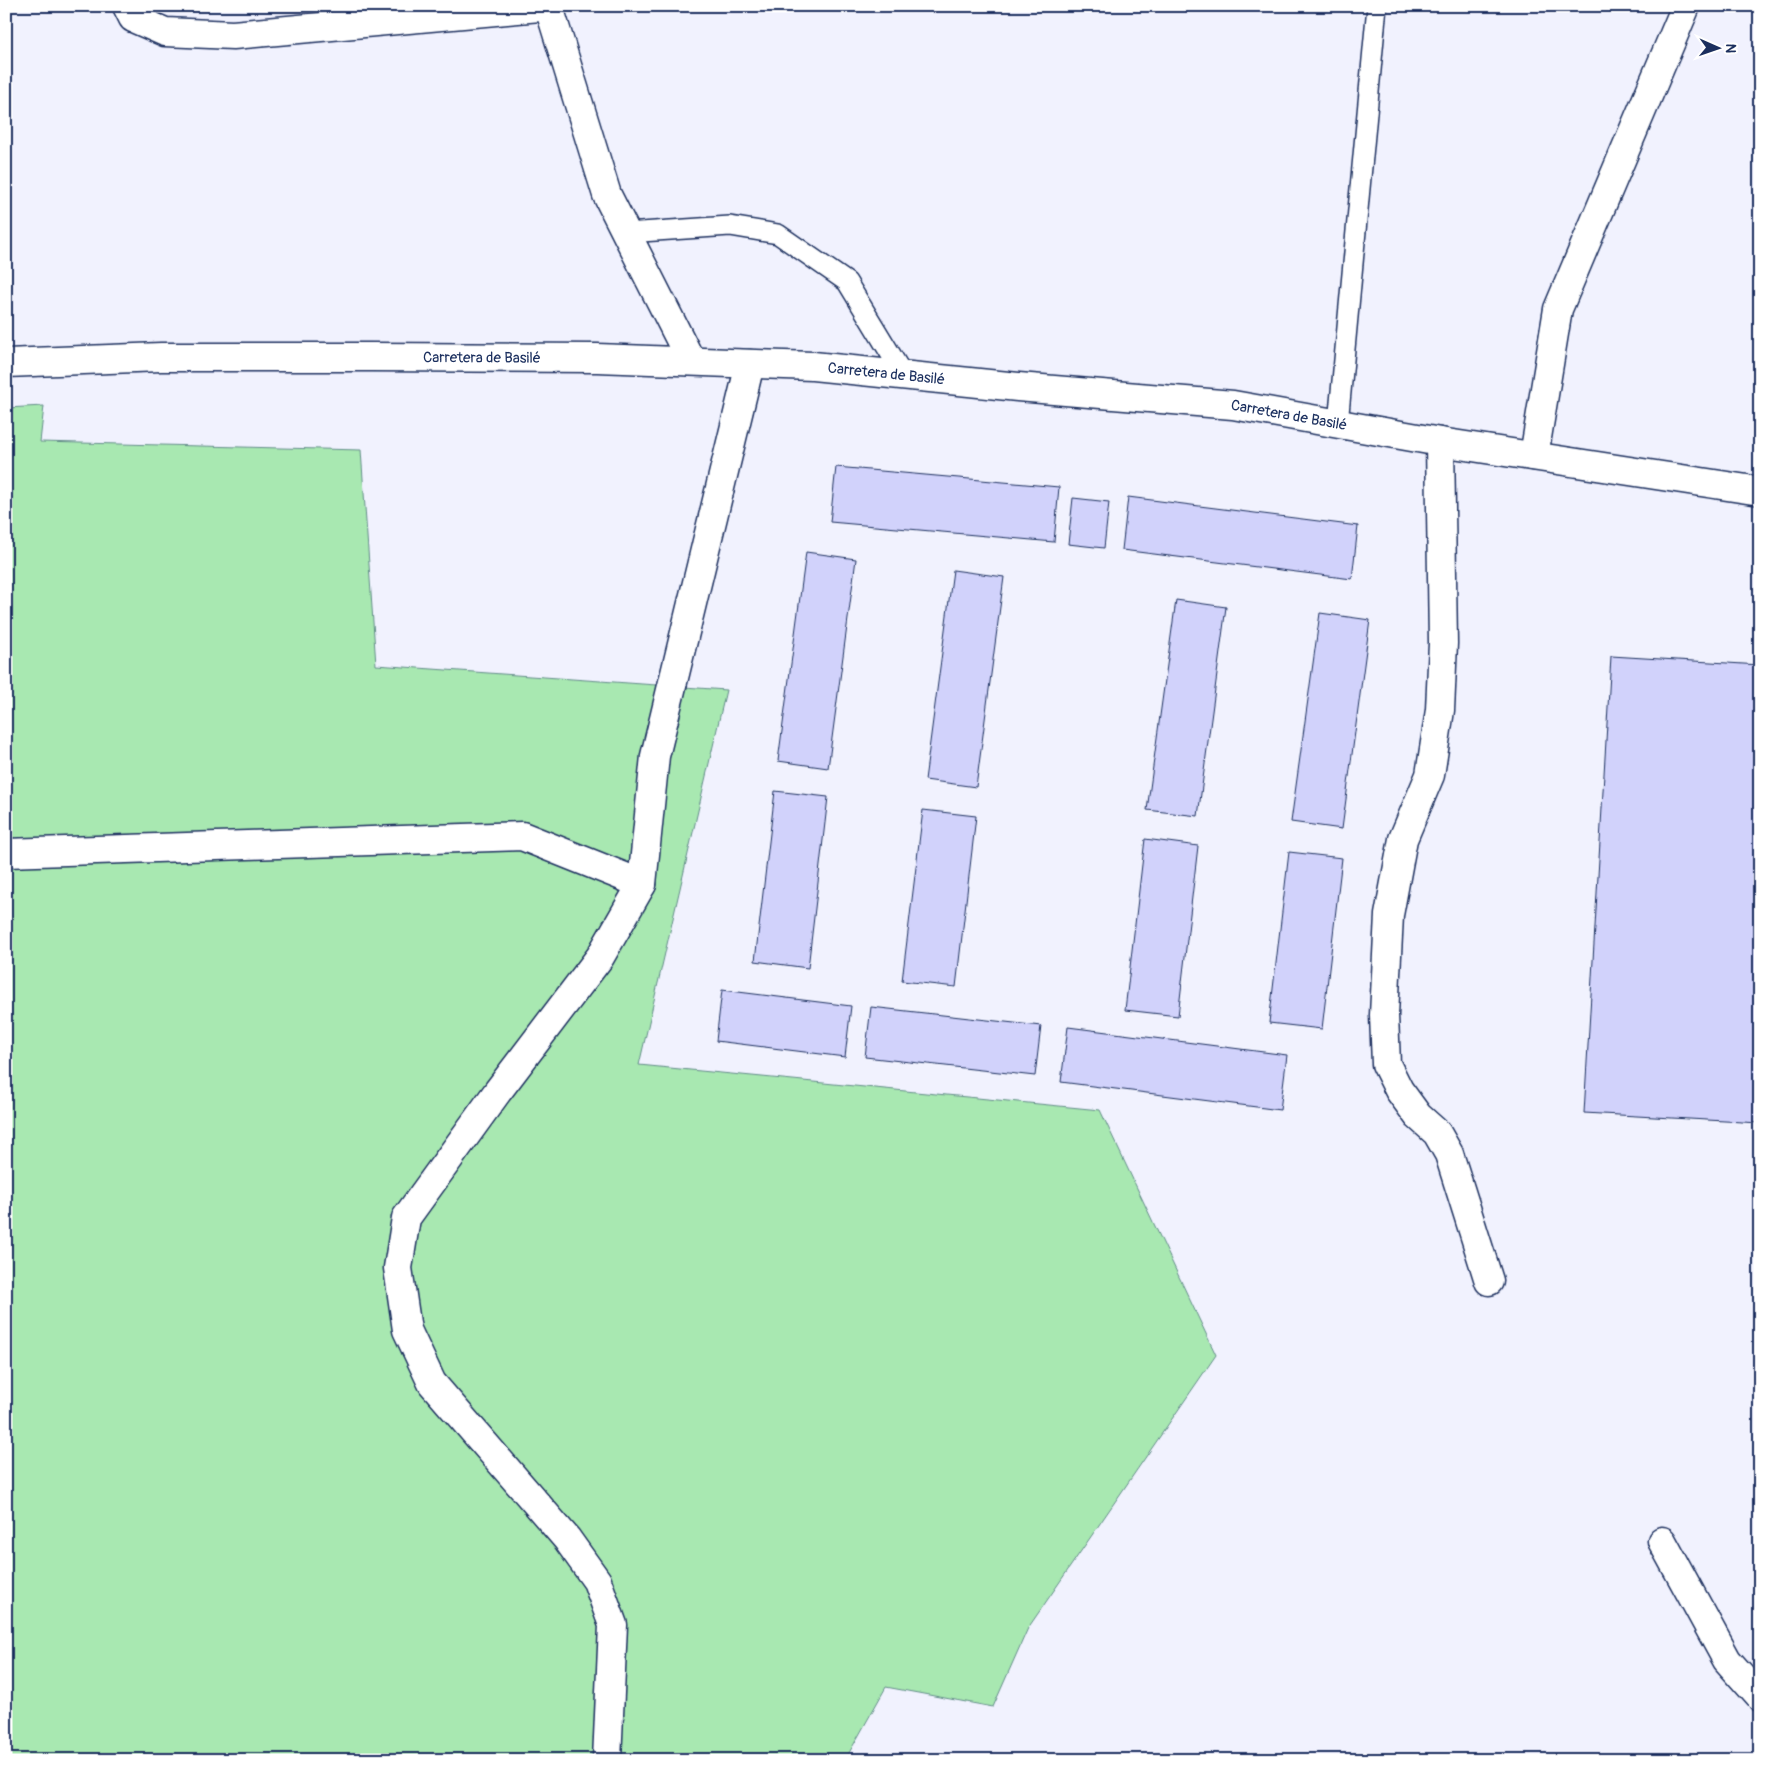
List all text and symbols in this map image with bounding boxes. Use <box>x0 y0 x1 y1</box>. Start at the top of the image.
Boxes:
north arrow <box>1694 22 1744 72</box>
text: N <box>1722 43 1739 53</box>
street label: Carretera de Basilé <box>423 348 541 367</box>
street label: Carretera de Basilé <box>827 358 946 389</box>
street label: Carretera de Basilé <box>1229 395 1349 435</box>

